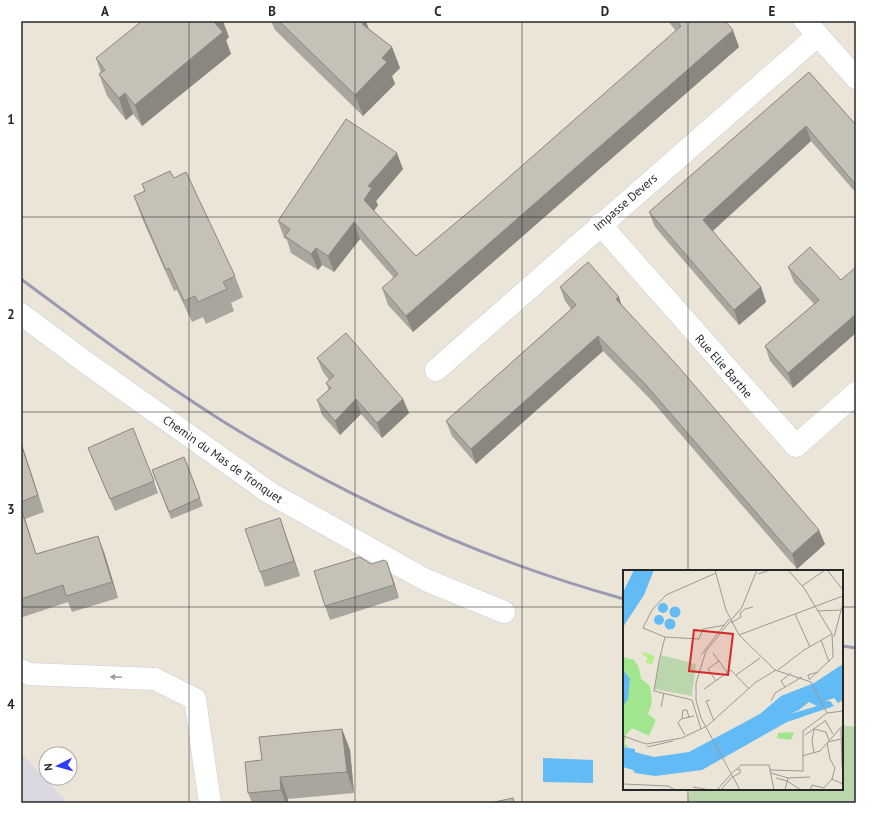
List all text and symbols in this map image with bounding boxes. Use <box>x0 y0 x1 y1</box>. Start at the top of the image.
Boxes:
text: A <box>101 3 109 20</box>
text: B <box>268 3 276 20</box>
text: C <box>434 3 442 20</box>
text: D <box>601 3 609 20</box>
text: E <box>769 3 776 20</box>
text: 1 <box>7 111 15 128</box>
street label: Impasse Devers <box>590 170 660 234</box>
text: 2 <box>7 306 15 323</box>
street label: Rue Elie Barthe <box>692 331 756 401</box>
street label: Chemin du Mas de Tronquet <box>160 412 286 506</box>
text: 3 <box>7 501 15 518</box>
inset map <box>623 570 843 790</box>
one-way arrow <box>110 674 122 681</box>
text: 4 <box>7 696 15 713</box>
north arrow <box>38 746 78 786</box>
text: N <box>41 763 55 771</box>

